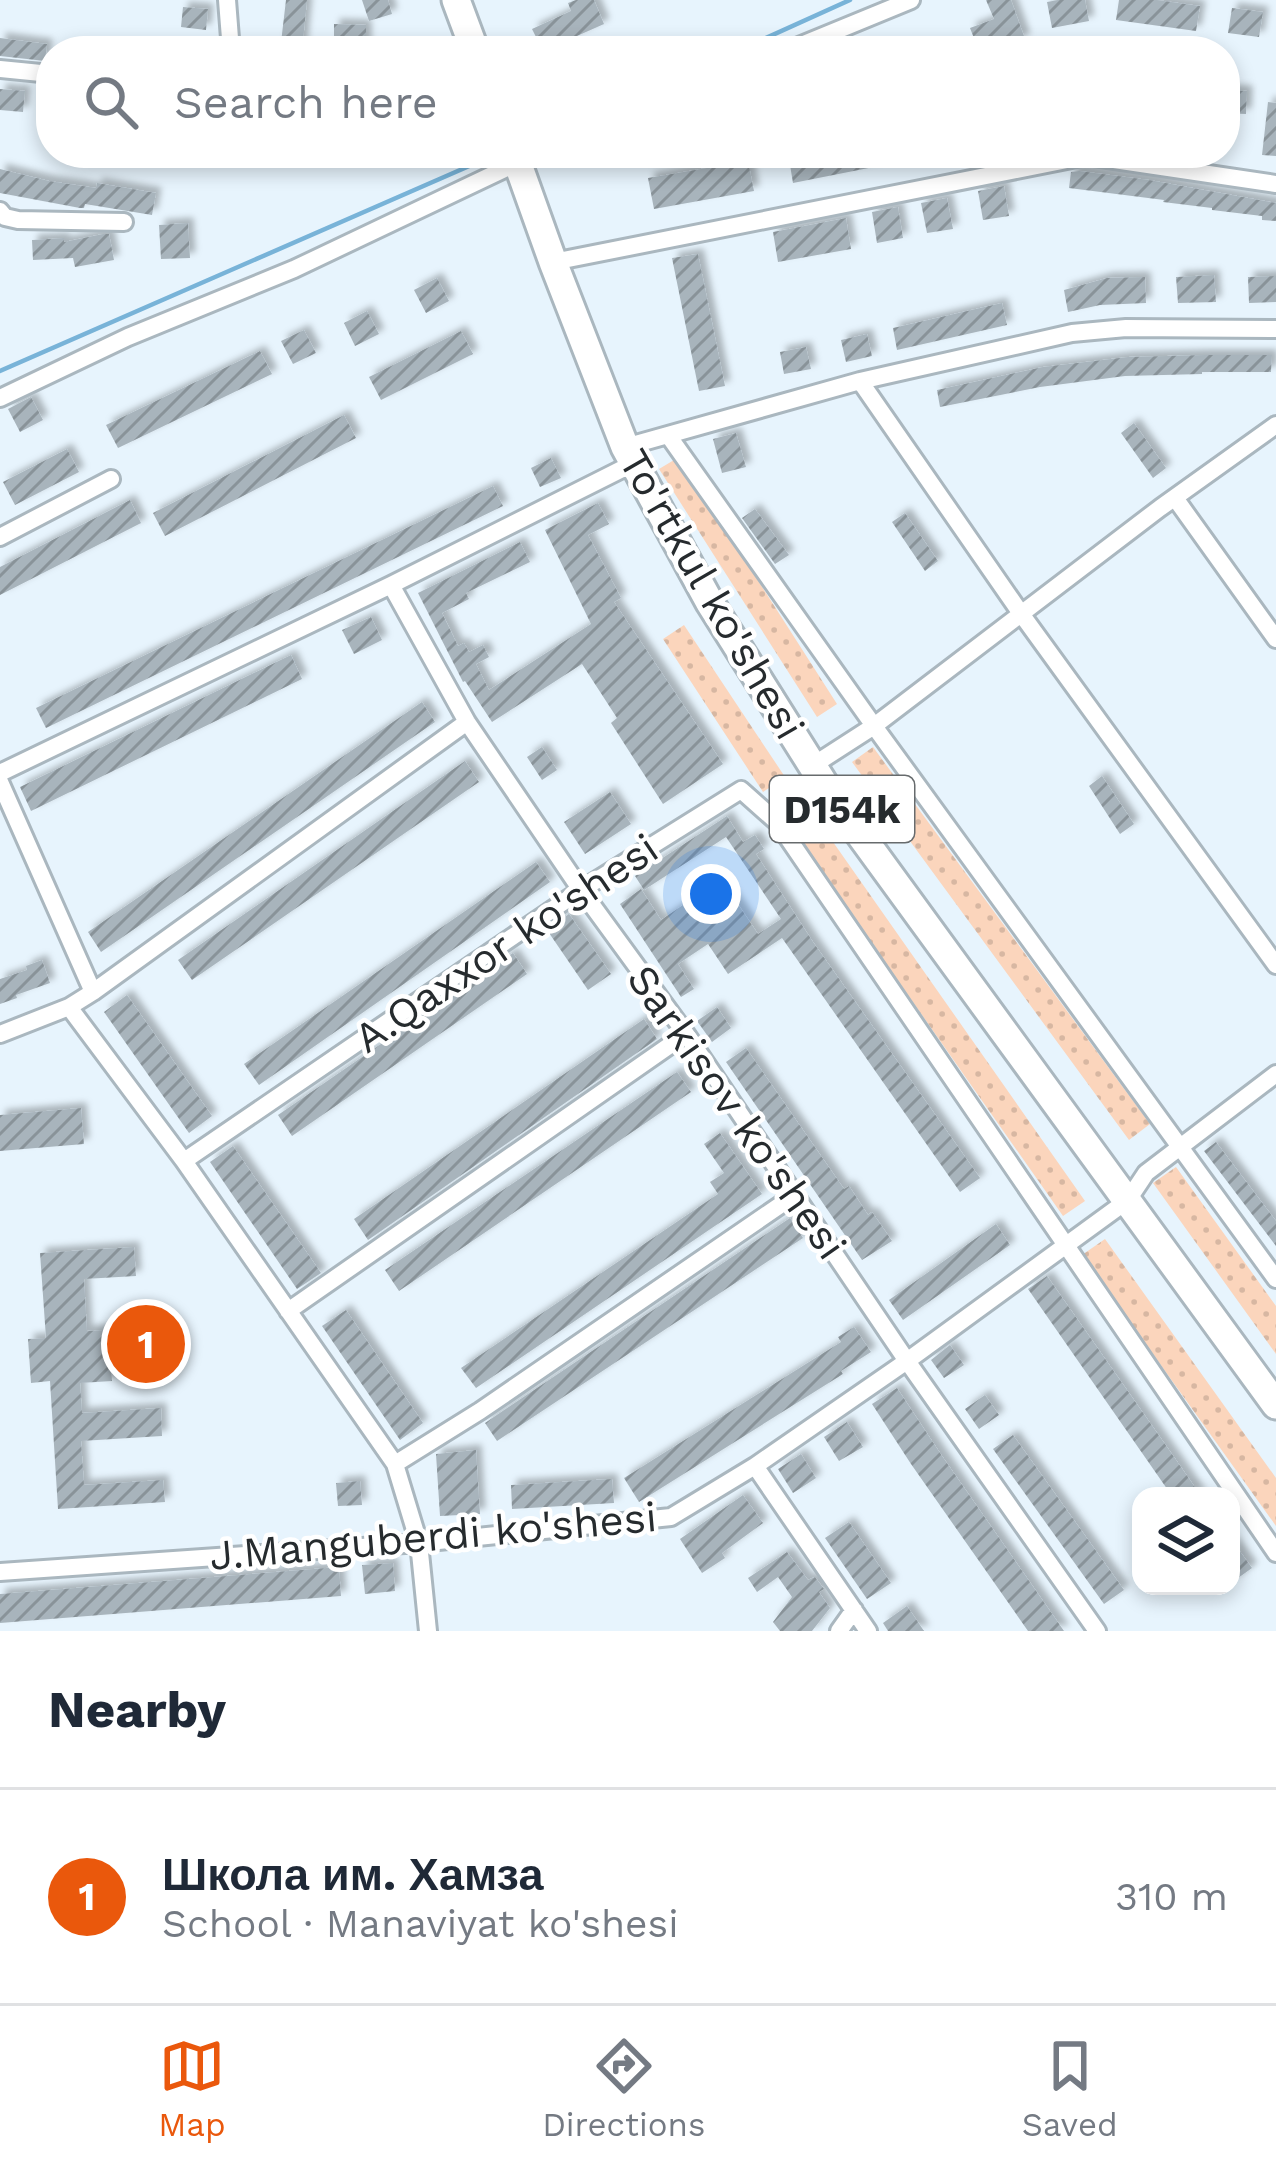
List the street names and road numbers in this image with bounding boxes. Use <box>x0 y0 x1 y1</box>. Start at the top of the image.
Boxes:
street label: To'rtkul ko'shesi <box>609 440 815 748</box>
road number: D154k <box>770 776 914 842</box>
street label: A.Qaxxor ko'shesi <box>345 823 667 1063</box>
street label: Sarkisov ko'shesi <box>617 956 857 1268</box>
street label: J.Manguberdi ko'shesi <box>207 1492 659 1580</box>

